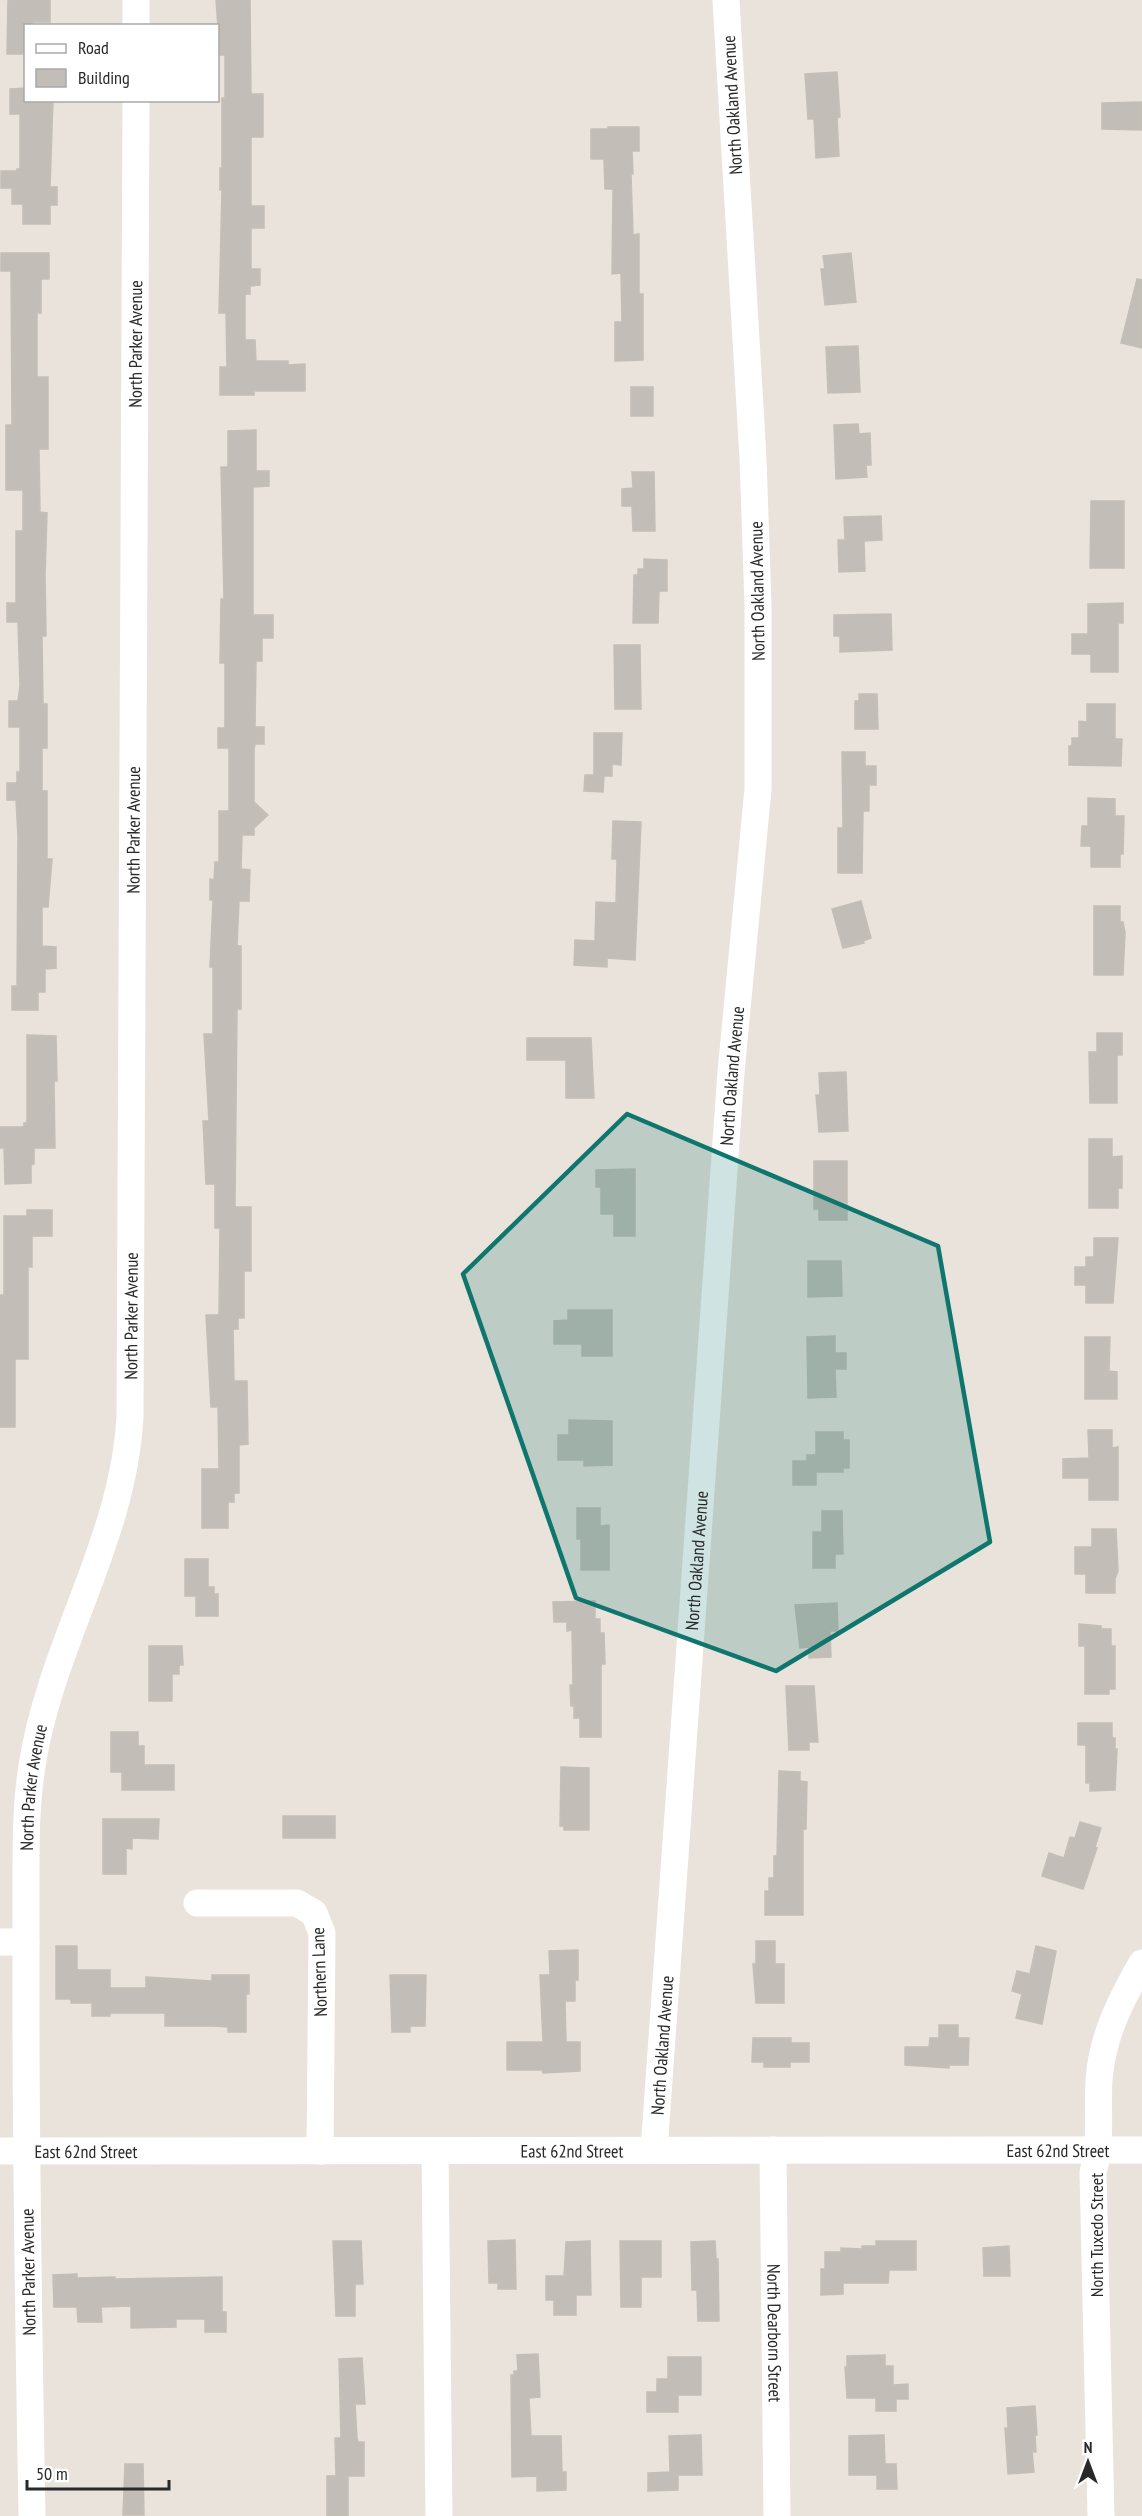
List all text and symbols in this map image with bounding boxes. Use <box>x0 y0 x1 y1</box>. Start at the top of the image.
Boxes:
legend <box>24 24 219 102</box>
street label: North Oakland Avenue <box>717 35 747 175</box>
text: Road <box>78 36 109 59</box>
text: Building <box>78 66 130 89</box>
street label: North Parker Avenue <box>123 280 147 408</box>
street label: North Oakland Avenue <box>744 521 770 661</box>
street label: North Parker Avenue <box>121 766 144 894</box>
street label: North Oakland Avenue <box>714 1005 749 1146</box>
street label: North Parker Avenue <box>119 1252 142 1380</box>
street label: North Oakland Avenue <box>680 1490 713 1631</box>
street label: North Parker Avenue <box>15 1722 52 1851</box>
street label: Northern Lane <box>306 1927 332 2017</box>
street label: North Oakland Avenue <box>645 1975 678 2116</box>
street label: East 62nd Street <box>35 2139 137 2162</box>
street label: East 62nd Street <box>521 2139 623 2162</box>
street label: East 62nd Street <box>1007 2139 1109 2162</box>
street label: North Tuxedo Street <box>1085 2173 1108 2297</box>
street label: North Parker Avenue <box>15 2208 41 2336</box>
street label: North Dearborn Street <box>763 2264 787 2402</box>
north arrow <box>1058 2432 1118 2492</box>
text: N <box>1084 2437 1092 2457</box>
scale bar <box>27 2453 170 2491</box>
text: 50 m <box>36 2462 68 2485</box>

